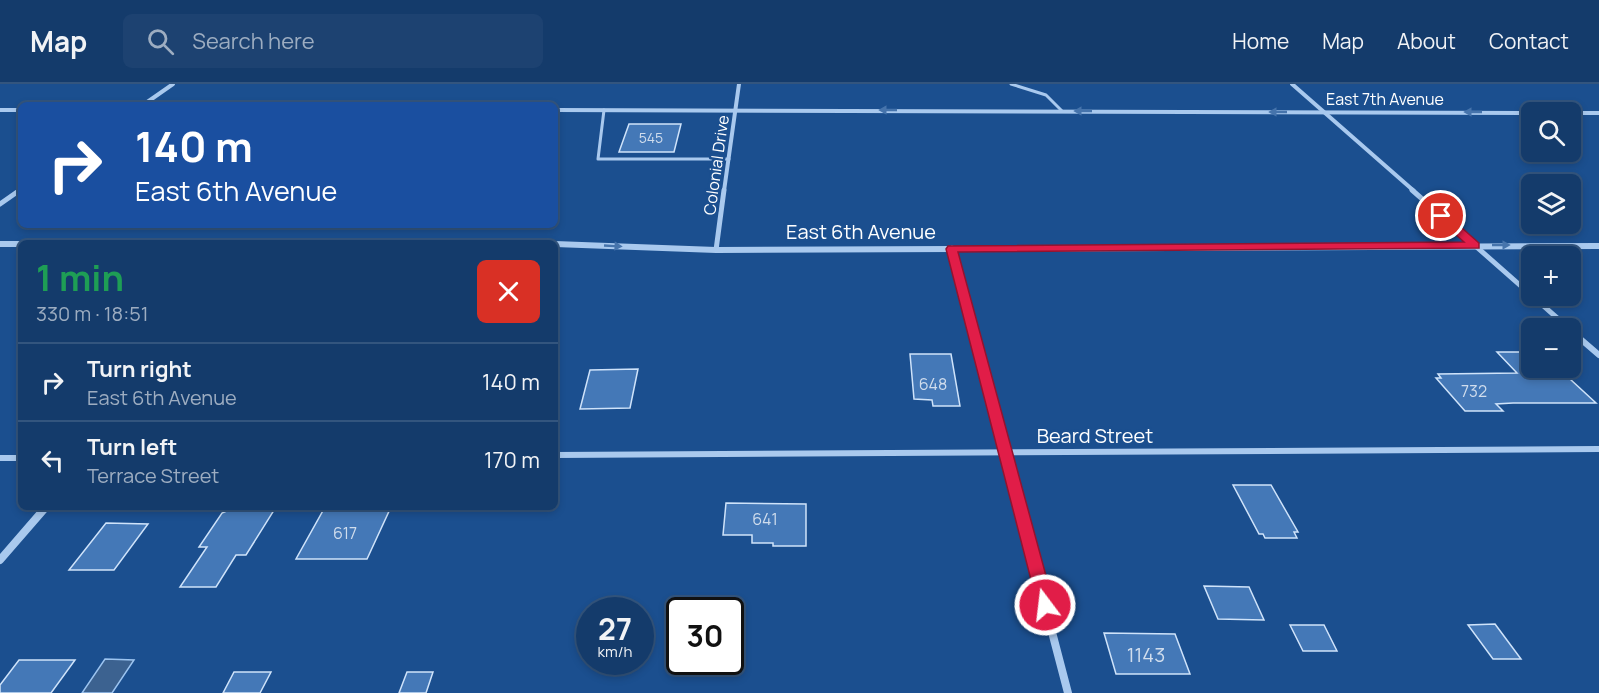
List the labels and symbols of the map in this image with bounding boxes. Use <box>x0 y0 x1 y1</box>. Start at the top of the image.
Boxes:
street label: East 7th Avenue <box>1326 88 1444 110</box>
one-way arrow <box>879 105 898 115</box>
one-way arrow <box>1074 106 1093 116</box>
one-way arrow <box>1269 107 1288 117</box>
one-way arrow <box>1464 107 1483 117</box>
street label: Colonial Drive <box>698 114 734 216</box>
house number: 545 <box>639 128 663 147</box>
pin <box>1415 190 1466 241</box>
street label: East 6th Avenue <box>786 218 936 245</box>
one-way arrow <box>1492 240 1511 250</box>
one-way arrow <box>604 242 623 251</box>
house number: 648 <box>919 373 947 395</box>
house number: 732 <box>1461 380 1487 402</box>
street label: Beard Street <box>1037 422 1153 449</box>
house number: 641 <box>752 508 778 530</box>
house number: 617 <box>333 522 357 544</box>
position arrow <box>1013 573 1077 637</box>
speed limit sign: 30 <box>666 597 744 675</box>
house number: 1143 <box>1127 641 1165 668</box>

